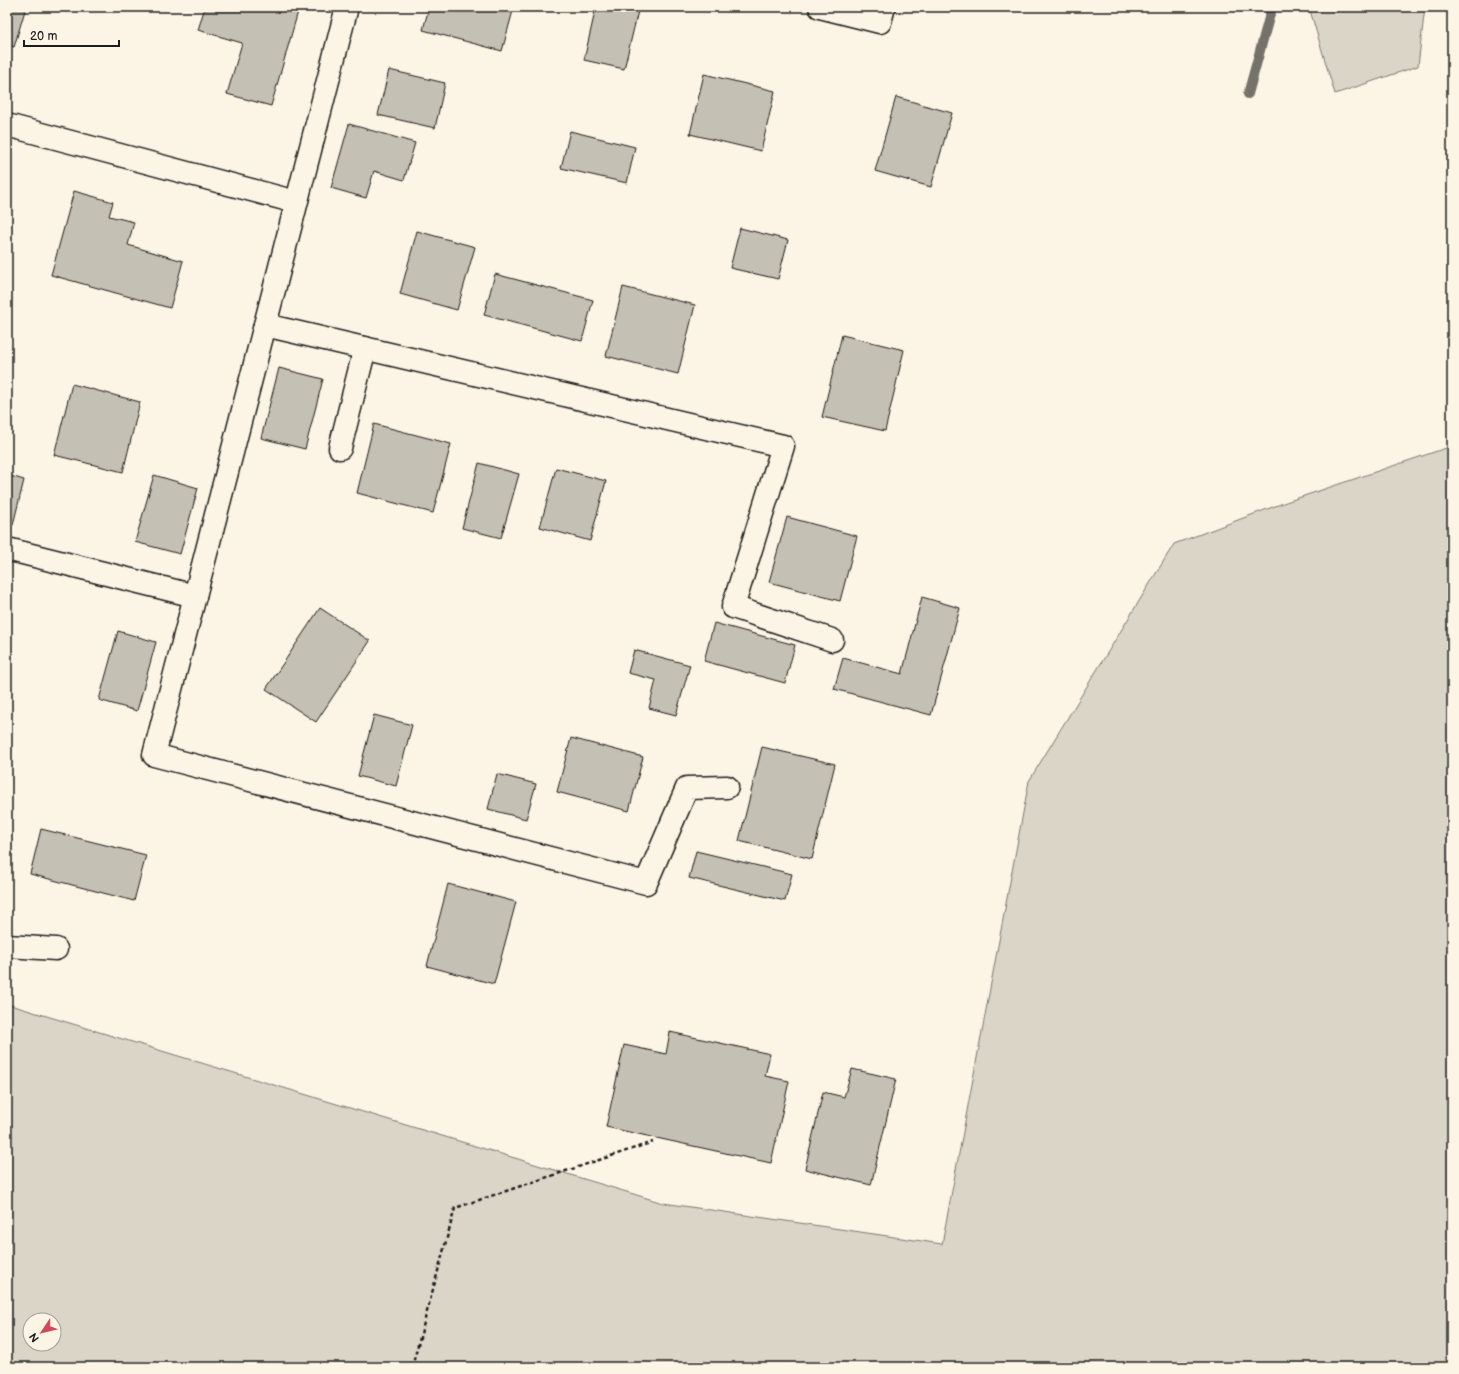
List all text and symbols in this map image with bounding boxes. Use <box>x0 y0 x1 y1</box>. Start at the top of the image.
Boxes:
scale bar <box>24 22 119 48</box>
text: 20 m <box>30 29 57 44</box>
north arrow <box>22 1312 62 1352</box>
text: N <box>27 1330 42 1345</box>

